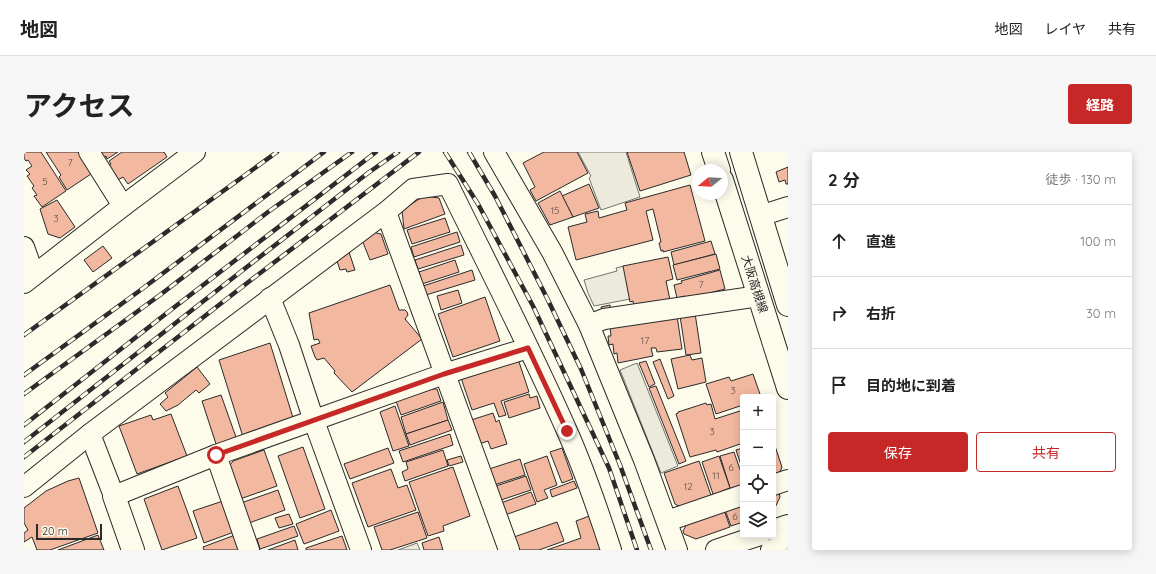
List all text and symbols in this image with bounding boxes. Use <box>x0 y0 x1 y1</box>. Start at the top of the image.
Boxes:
text: 地図 <box>20 17 58 41</box>
text: 地図 <box>994 20 1022 38</box>
text: レイヤ <box>1044 20 1086 38</box>
text: 共有 <box>1108 20 1136 38</box>
button: 経路 <box>1068 84 1132 124</box>
text: アクセス <box>24 88 135 123</box>
house number: 7 <box>67 156 73 169</box>
north arrow <box>692 164 728 200</box>
text: 2 分 <box>828 169 859 190</box>
text: 徒歩 · 130 m <box>1046 171 1116 187</box>
house number: 5 <box>42 175 48 188</box>
house number: 15 <box>550 204 560 217</box>
house number: 3 <box>53 212 59 225</box>
icon: ahead <box>828 230 850 252</box>
text: 直進 <box>866 232 896 251</box>
text: 100 m <box>1080 233 1116 249</box>
street label: 大阪高槻線 <box>739 253 771 315</box>
house number: 7 <box>698 278 704 291</box>
icon: right <box>828 302 850 324</box>
text: 右折 <box>866 304 896 323</box>
text: 30 m <box>1086 305 1116 321</box>
house number: 17 <box>641 334 649 347</box>
icon: arrive <box>828 374 850 396</box>
text: 目的地に到着 <box>866 376 956 395</box>
house number: 3 <box>730 384 736 397</box>
map controls <box>740 394 776 538</box>
button: + <box>740 394 776 430</box>
route end <box>558 422 576 440</box>
house number: 3 <box>709 425 715 438</box>
button: − <box>740 430 776 466</box>
button: 保存 <box>828 432 968 472</box>
button: 共有 <box>976 432 1116 472</box>
route start <box>207 446 225 464</box>
house number: 6 <box>728 461 734 474</box>
button: locate <box>740 466 776 502</box>
house number: 11 <box>712 469 720 482</box>
house number: 12 <box>683 480 693 493</box>
button: layers <box>740 502 776 538</box>
house number: 6 <box>732 510 738 523</box>
scale bar <box>36 522 102 541</box>
text: 20 m <box>42 524 68 538</box>

